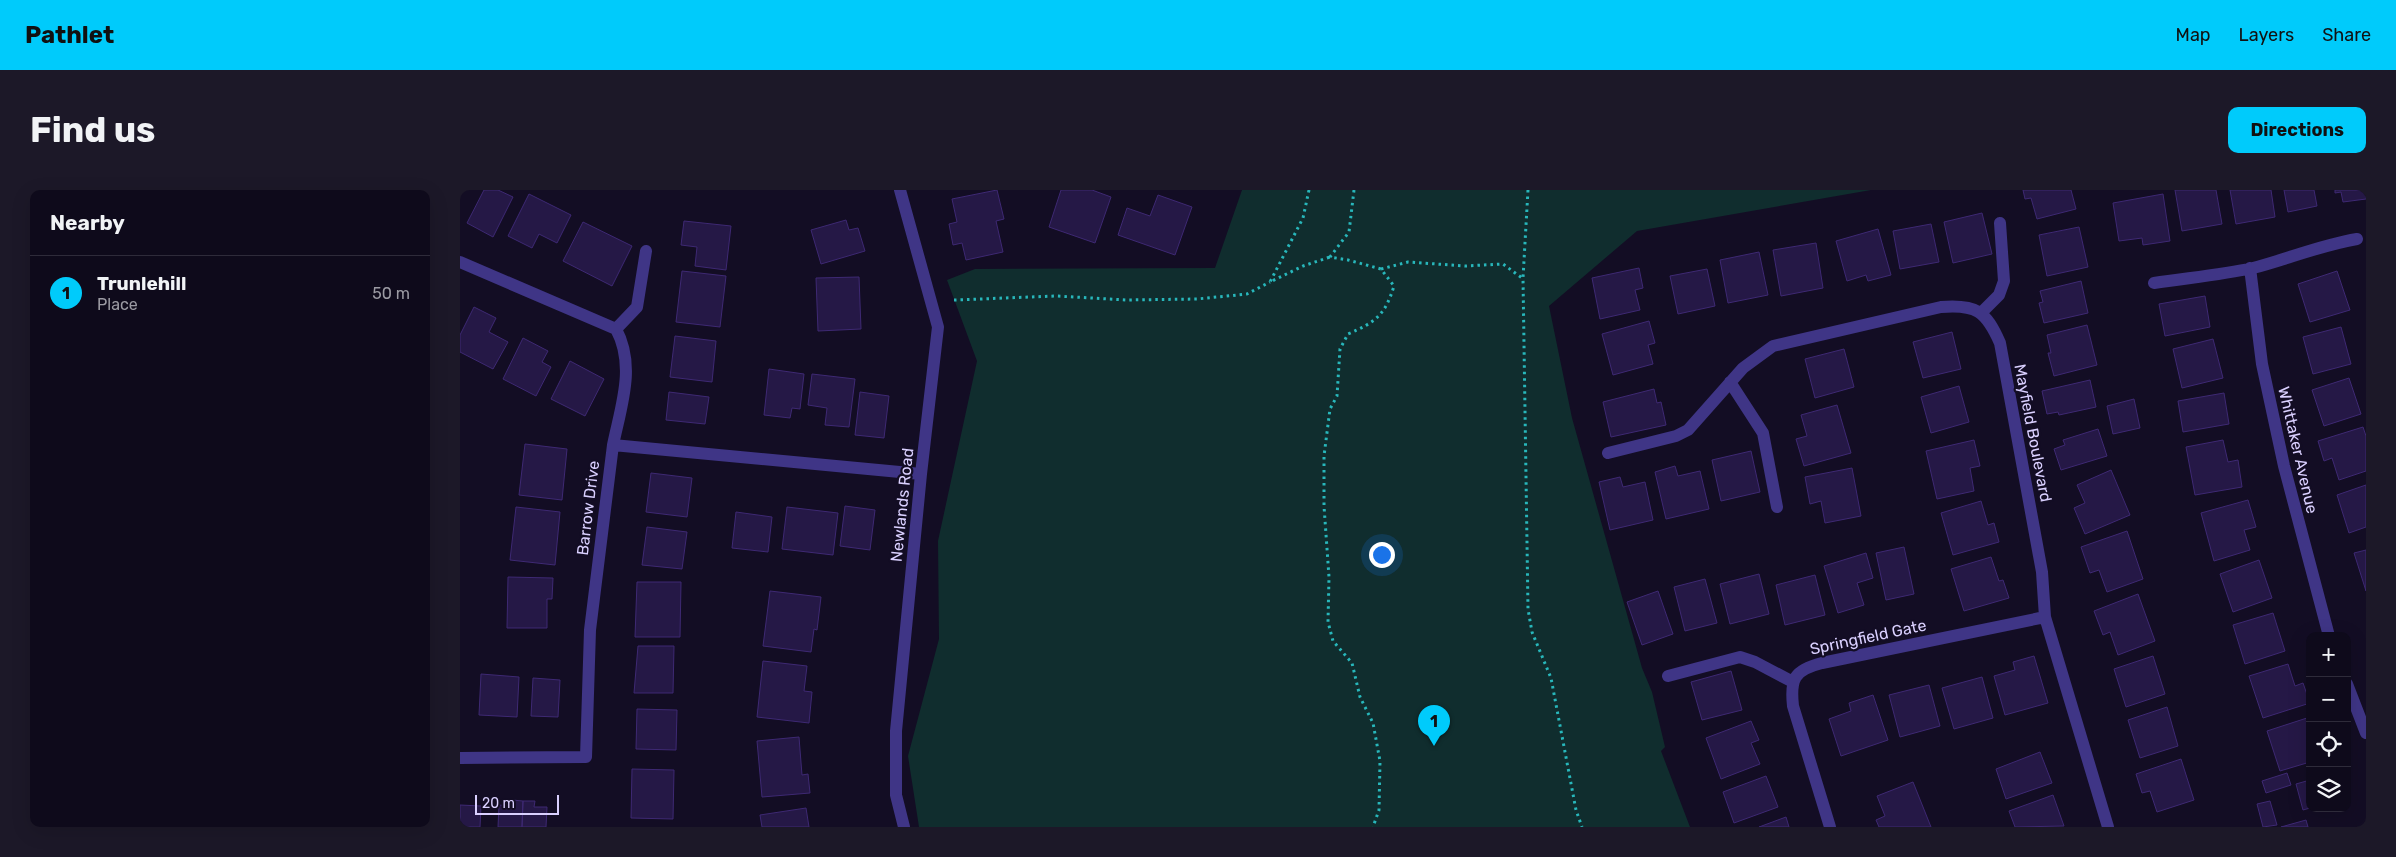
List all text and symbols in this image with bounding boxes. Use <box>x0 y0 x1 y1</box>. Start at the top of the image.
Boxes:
text: Pathlet <box>25 21 114 49</box>
text: Map <box>2176 24 2211 46</box>
text: Layers <box>2239 24 2294 46</box>
text: Share <box>2322 24 2371 46</box>
button: Directions <box>2228 107 2366 153</box>
text: Find us <box>30 109 155 151</box>
text: Nearby <box>50 210 125 235</box>
text: Trunlehill <box>97 272 186 295</box>
text: 1 <box>62 284 70 303</box>
text: 50 m <box>372 284 410 303</box>
text: Place <box>97 295 138 314</box>
street label: Mayfield Boulevard <box>2010 362 2056 504</box>
street label: Whittaker Avenue <box>2274 385 2322 515</box>
street label: Newlands Road <box>887 447 917 563</box>
street label: Barrow Drive <box>573 459 603 556</box>
your location <box>1369 542 1395 568</box>
street label: Springfield Gate <box>1808 615 1928 659</box>
map controls <box>2306 632 2351 812</box>
button: + <box>2306 632 2351 677</box>
button: − <box>2306 677 2351 722</box>
pin: 1 <box>1418 705 1450 746</box>
button: locate <box>2306 722 2351 767</box>
button: layers <box>2306 767 2351 812</box>
scale bar <box>475 792 559 815</box>
text: 20 m <box>482 795 515 812</box>

